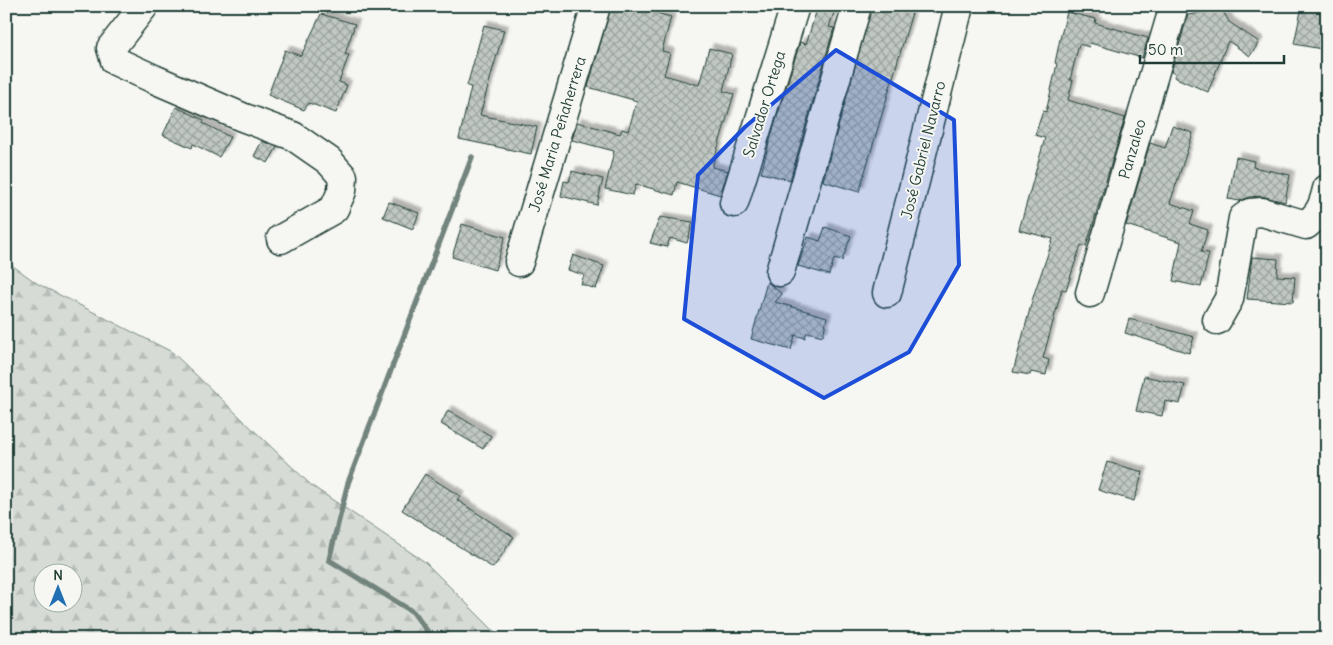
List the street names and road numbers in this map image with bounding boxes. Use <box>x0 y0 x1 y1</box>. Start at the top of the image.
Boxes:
street label: Salvador Ortega <box>739 48 789 160</box>
street label: José Maria Peñaherrera <box>524 54 590 214</box>
street label: José Gabriel Navarro <box>897 79 949 221</box>
street label: Panzaleo <box>1114 117 1150 181</box>

